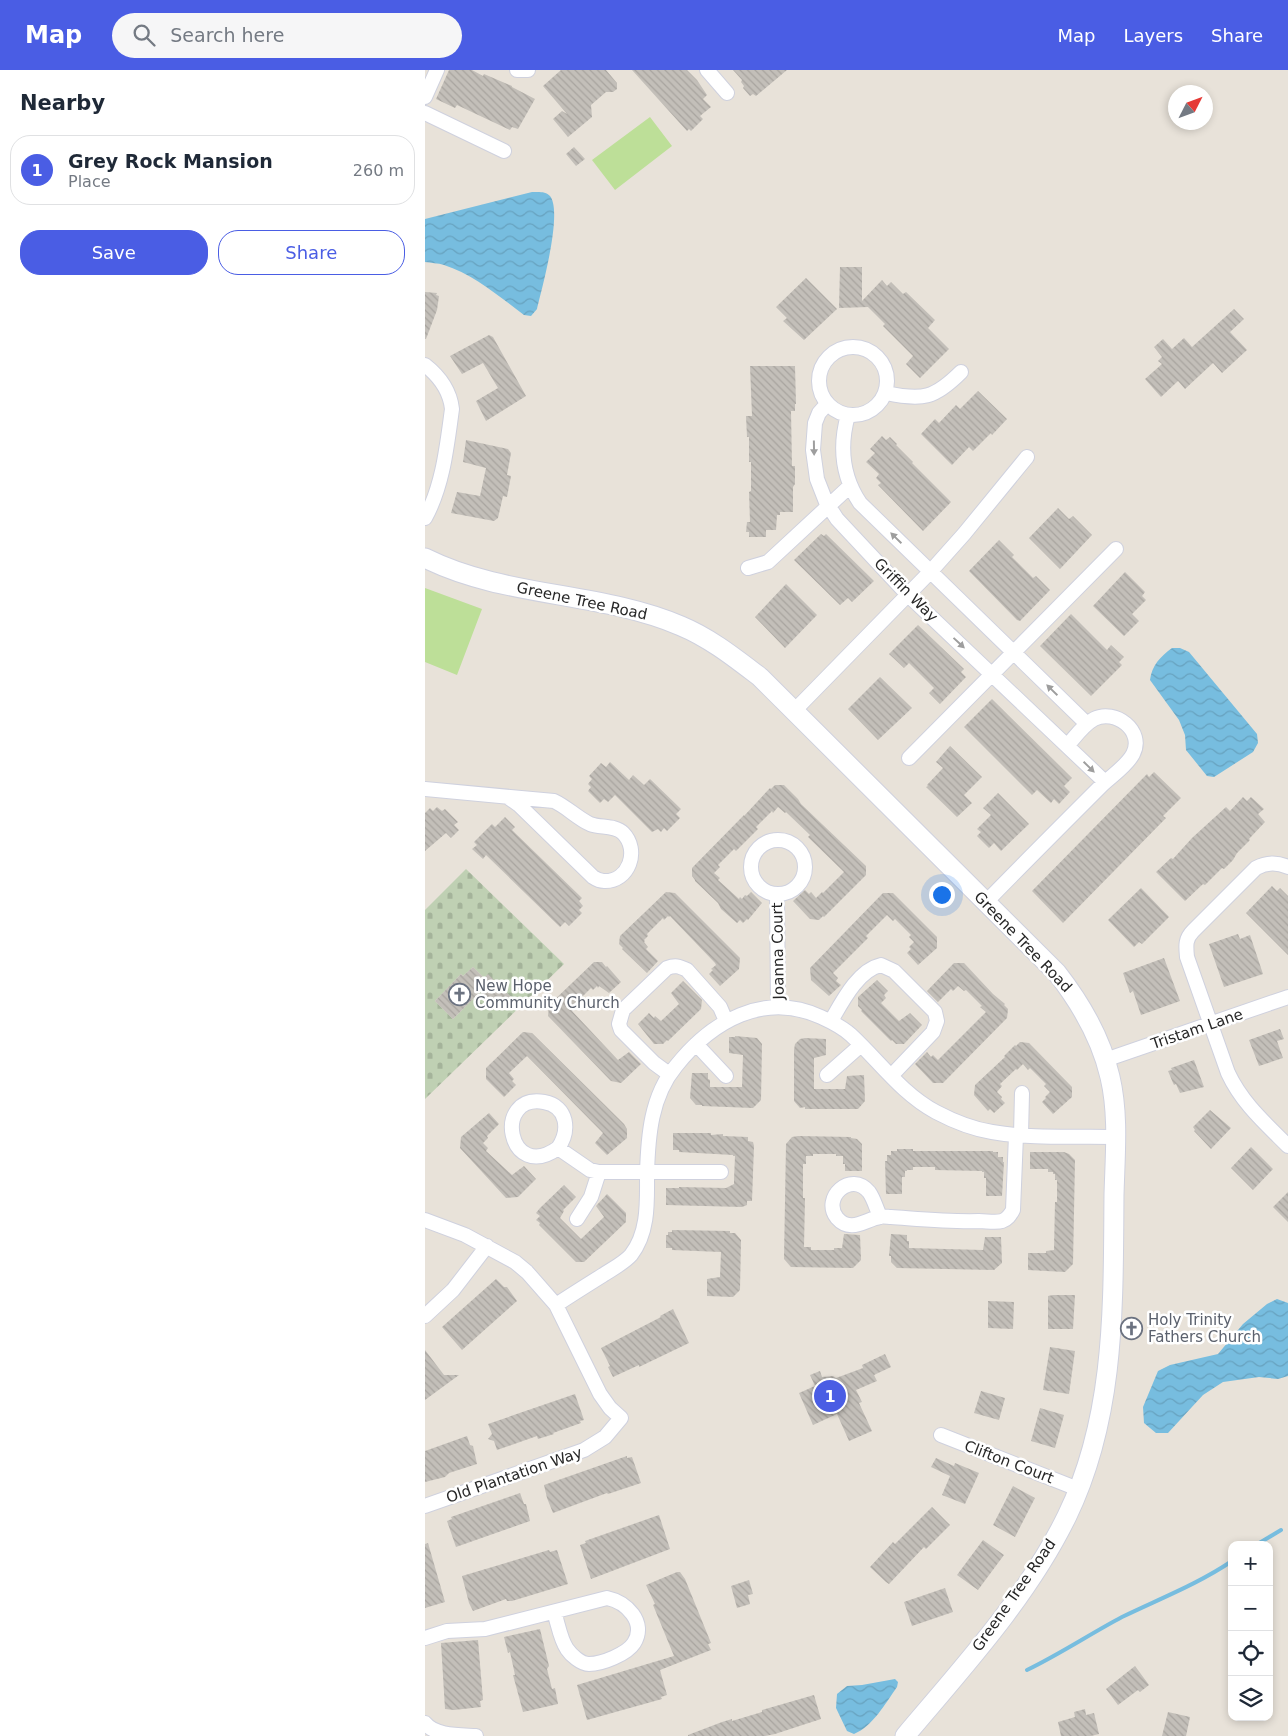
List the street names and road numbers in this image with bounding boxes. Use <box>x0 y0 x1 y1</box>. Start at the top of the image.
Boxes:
street label: Griffin Way <box>870 554 942 626</box>
street label: Greene Tree Road <box>515 578 649 624</box>
street label: Greene Tree Road <box>970 888 1076 996</box>
street label: Joanna Court <box>768 902 788 1001</box>
street label: Tristam Lane <box>1148 1005 1245 1053</box>
street label: Clifton Court <box>962 1437 1056 1487</box>
street label: Old Plantation Way <box>444 1443 584 1507</box>
street label: Greene Tree Road <box>968 1535 1060 1655</box>

